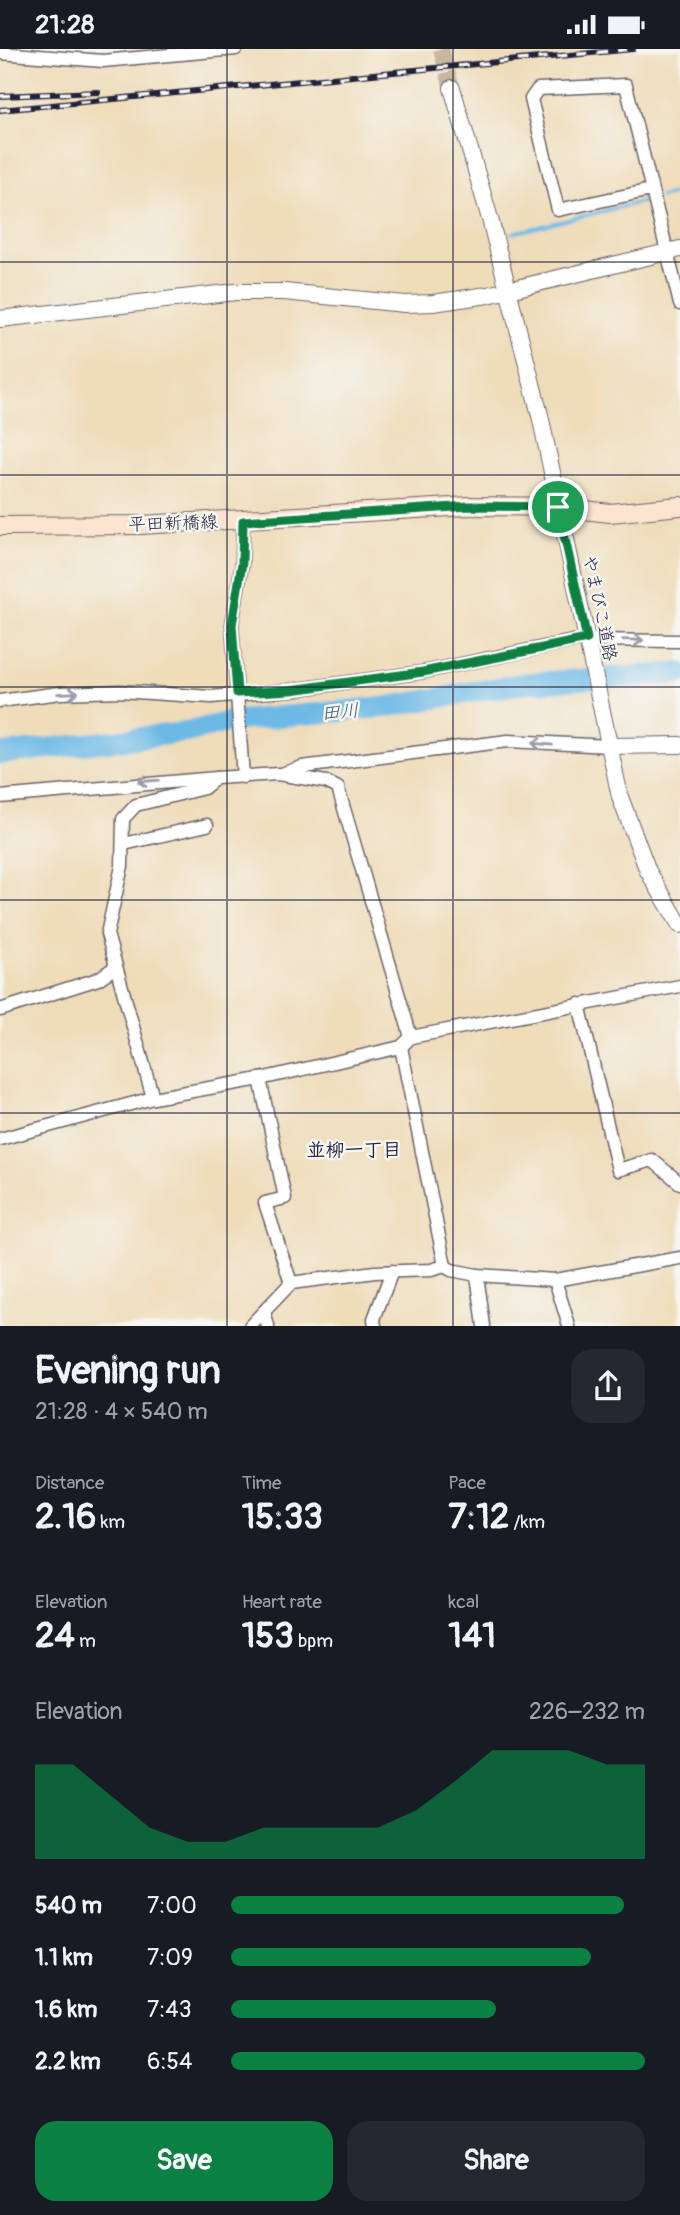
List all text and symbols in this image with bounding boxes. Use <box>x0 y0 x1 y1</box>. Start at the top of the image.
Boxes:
text: 21:28 <box>35 9 94 41</box>
pin <box>528 477 588 537</box>
icon: arrive <box>539 488 577 526</box>
street label: 平田新橋線 <box>128 510 218 537</box>
street label: やまびこ道路 <box>577 553 622 663</box>
one-way arrow <box>621 633 644 646</box>
one-way arrow <box>56 686 79 699</box>
water label: 田川 <box>320 698 360 726</box>
one-way arrow <box>531 737 553 750</box>
one-way arrow <box>137 775 160 788</box>
district label: 並柳一丁目 <box>306 1138 402 1162</box>
text: Evening run <box>35 1347 221 1395</box>
button: share <box>571 1349 645 1423</box>
text: 21:28 · 4 × 540 m <box>35 1397 208 1426</box>
text: Distance <box>35 1471 104 1495</box>
text: Time <box>242 1471 281 1495</box>
text: Pace <box>448 1471 486 1495</box>
text: 2.16 <box>35 1495 96 1539</box>
text: 15:33 <box>242 1495 323 1539</box>
text: 7:12 <box>448 1495 509 1539</box>
text: km <box>96 1510 125 1534</box>
text: /km <box>509 1510 545 1534</box>
text: Elevation <box>35 1590 107 1614</box>
text: Heart rate <box>242 1590 322 1614</box>
text: kcal <box>448 1590 479 1614</box>
text: 24 <box>35 1614 75 1658</box>
text: 153 <box>242 1614 294 1658</box>
text: 141 <box>448 1614 496 1658</box>
text: m <box>75 1629 96 1653</box>
text: bpm <box>294 1629 333 1653</box>
text: Elevation <box>35 1697 123 1726</box>
text: 226–232 m <box>529 1697 645 1726</box>
text: 540 m <box>35 1891 102 1920</box>
text: 7:00 <box>147 1891 197 1920</box>
text: 1.1 km <box>35 1943 93 1972</box>
text: 7:09 <box>147 1943 193 1972</box>
text: 1.6 km <box>35 1995 97 2024</box>
text: 7:43 <box>147 1995 191 2024</box>
text: 2.2 km <box>35 2047 101 2076</box>
text: 6:54 <box>147 2047 192 2076</box>
button: Save <box>35 2121 333 2201</box>
button: Share <box>347 2121 645 2201</box>

